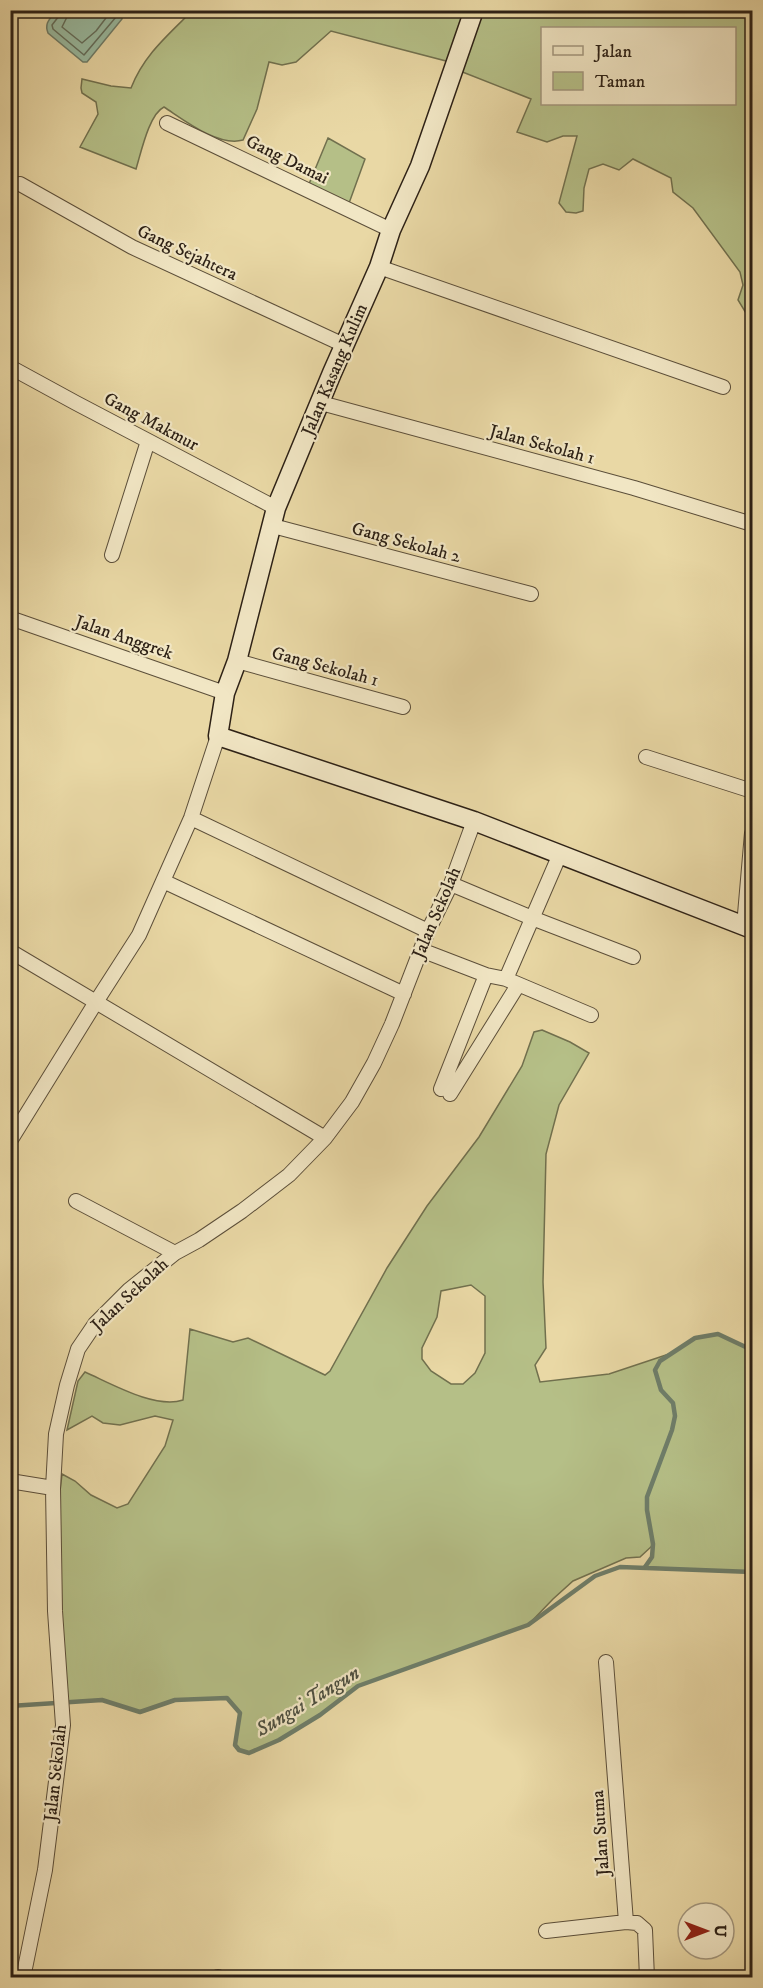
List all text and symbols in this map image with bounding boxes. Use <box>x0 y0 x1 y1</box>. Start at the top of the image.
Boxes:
legend <box>541 27 736 105</box>
text: Jalan <box>593 41 633 63</box>
text: Taman <box>595 71 646 93</box>
street label: Gang Damai <box>242 131 332 189</box>
street label: Gang Sejahtera <box>133 220 241 286</box>
street label: Jalan Kasang Kulim <box>296 301 373 441</box>
street label: Gang Makmur <box>100 388 202 456</box>
street label: Jalan Sekolah 1 <box>485 420 597 470</box>
street label: Gang Sekolah 2 <box>349 518 463 568</box>
street label: Jalan Anggrek <box>70 610 176 665</box>
street label: Gang Sekolah 1 <box>269 642 381 692</box>
street label: Jalan Sekolah <box>407 863 466 964</box>
street label: Jalan Sekolah <box>85 1253 174 1338</box>
water label: Sungai Tangun <box>251 1661 365 1743</box>
street label: Jalan Sekolah <box>40 1723 72 1825</box>
street label: Jalan Sutma <box>587 1789 615 1879</box>
north arrow <box>676 1901 736 1961</box>
text: U <box>710 1925 730 1938</box>

